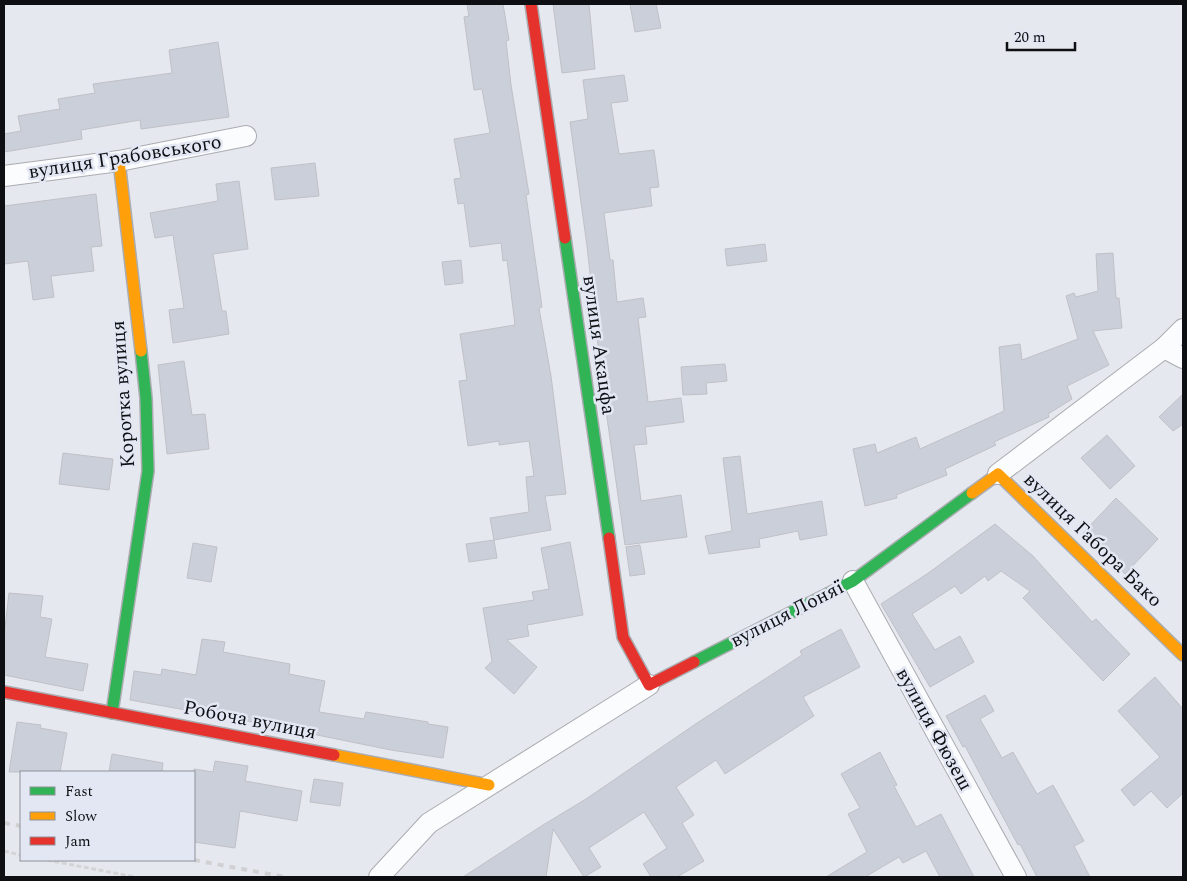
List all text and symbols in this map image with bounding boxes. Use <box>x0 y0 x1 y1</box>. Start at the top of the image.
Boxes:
scale bar <box>1007 20 1074 52</box>
text: 20 m <box>1014 26 1046 49</box>
street label: вулиця Грабовського <box>26 127 224 187</box>
street label: вулиця Акацфа <box>574 273 624 417</box>
street label: Коротка вулиця <box>103 319 143 469</box>
street label: вулиця Габора Бако <box>1017 465 1169 615</box>
street label: вулиця Лоняї <box>725 572 849 656</box>
street label: вулиця Фюзеш <box>888 662 980 796</box>
street label: Робоча вулиця <box>181 692 319 748</box>
legend <box>20 771 195 861</box>
text: Fast <box>65 780 93 803</box>
text: Slow <box>65 805 97 828</box>
text: Jam <box>65 830 91 853</box>

